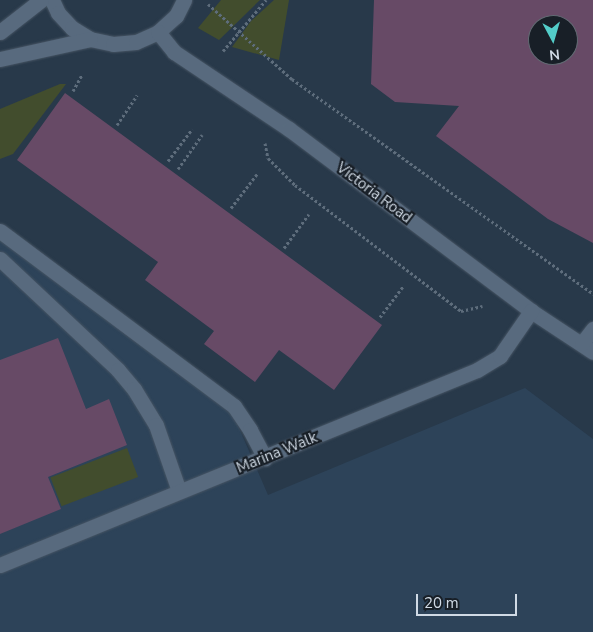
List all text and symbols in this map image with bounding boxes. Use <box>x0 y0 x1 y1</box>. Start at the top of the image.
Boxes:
north arrow <box>528 15 578 65</box>
text: N <box>548 44 561 64</box>
street label: Victoria Road <box>333 159 415 227</box>
street label: Marina Walk <box>234 429 320 477</box>
scale bar <box>418 584 519 616</box>
text: 20 m <box>424 593 459 613</box>

